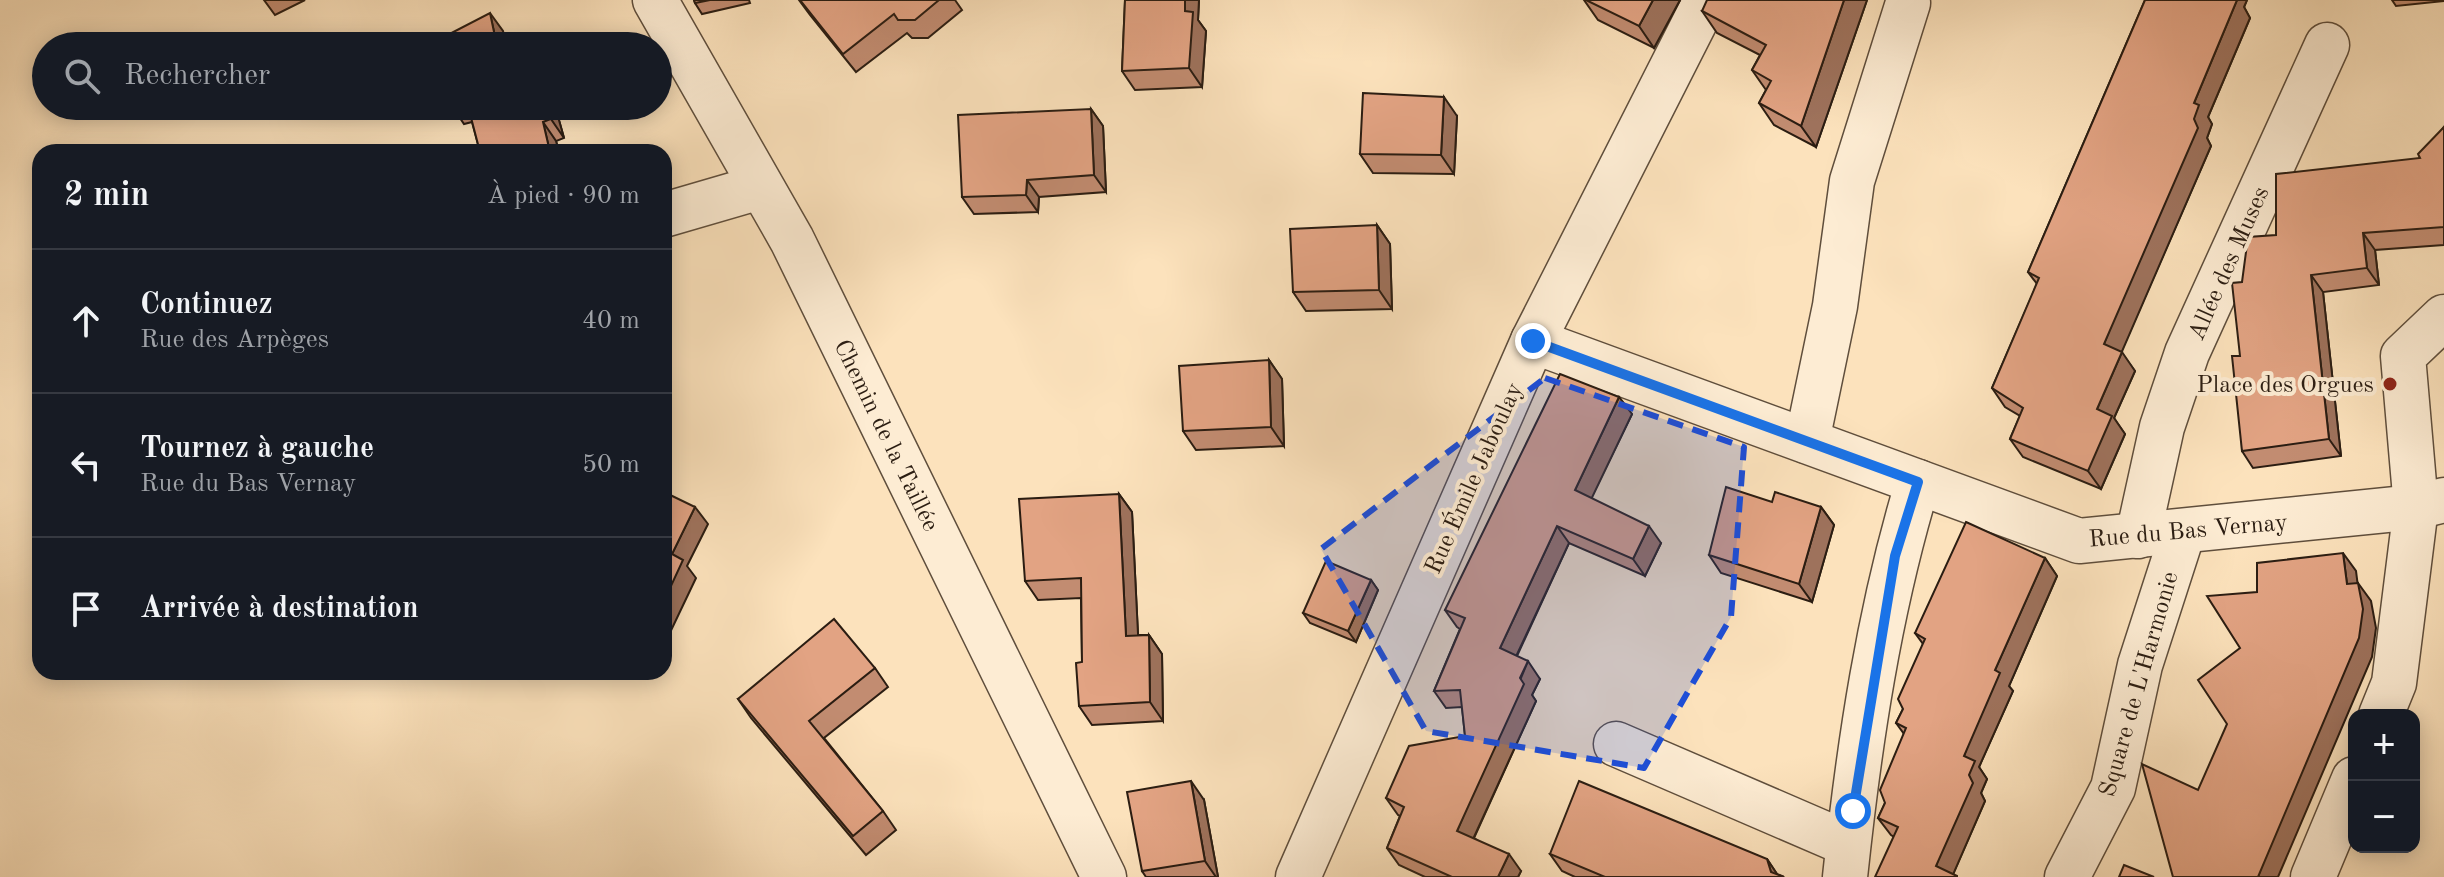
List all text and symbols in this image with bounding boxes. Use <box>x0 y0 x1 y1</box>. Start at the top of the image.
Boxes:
search box <box>32 32 672 120</box>
icon: search <box>60 54 104 98</box>
text: Rechercher <box>124 61 270 91</box>
text: 2 min <box>64 179 149 213</box>
text: À pied · 90 m <box>487 183 640 209</box>
street label: Allée des Muses <box>2185 183 2274 344</box>
text: Continuez <box>140 290 273 320</box>
icon: ahead <box>64 299 108 343</box>
text: 40 m <box>582 308 640 334</box>
route end <box>1515 323 1551 359</box>
text: Rue des Arpèges <box>140 327 329 353</box>
street label: Chemin de la Taillée <box>828 336 942 536</box>
place label: Place des Orgues <box>2197 374 2374 398</box>
marker: Place des Orgues <box>2381 375 2399 393</box>
street label: Rue Émile Jaboulay <box>1418 378 1528 578</box>
text: Tournez à gauche <box>140 434 374 464</box>
icon: left <box>64 443 108 487</box>
text: 50 m <box>582 452 640 478</box>
text: Rue du Bas Vernay <box>140 471 356 497</box>
street label: Rue du Bas Vernay <box>2088 511 2289 553</box>
street label: Square de L'Harmonie <box>2096 569 2184 800</box>
icon: arrive <box>64 587 108 631</box>
text: Arrivée à destination <box>140 594 419 624</box>
map controls <box>2348 709 2420 853</box>
button: + <box>2348 709 2420 781</box>
button: − <box>2348 781 2420 853</box>
route start <box>1835 793 1871 829</box>

